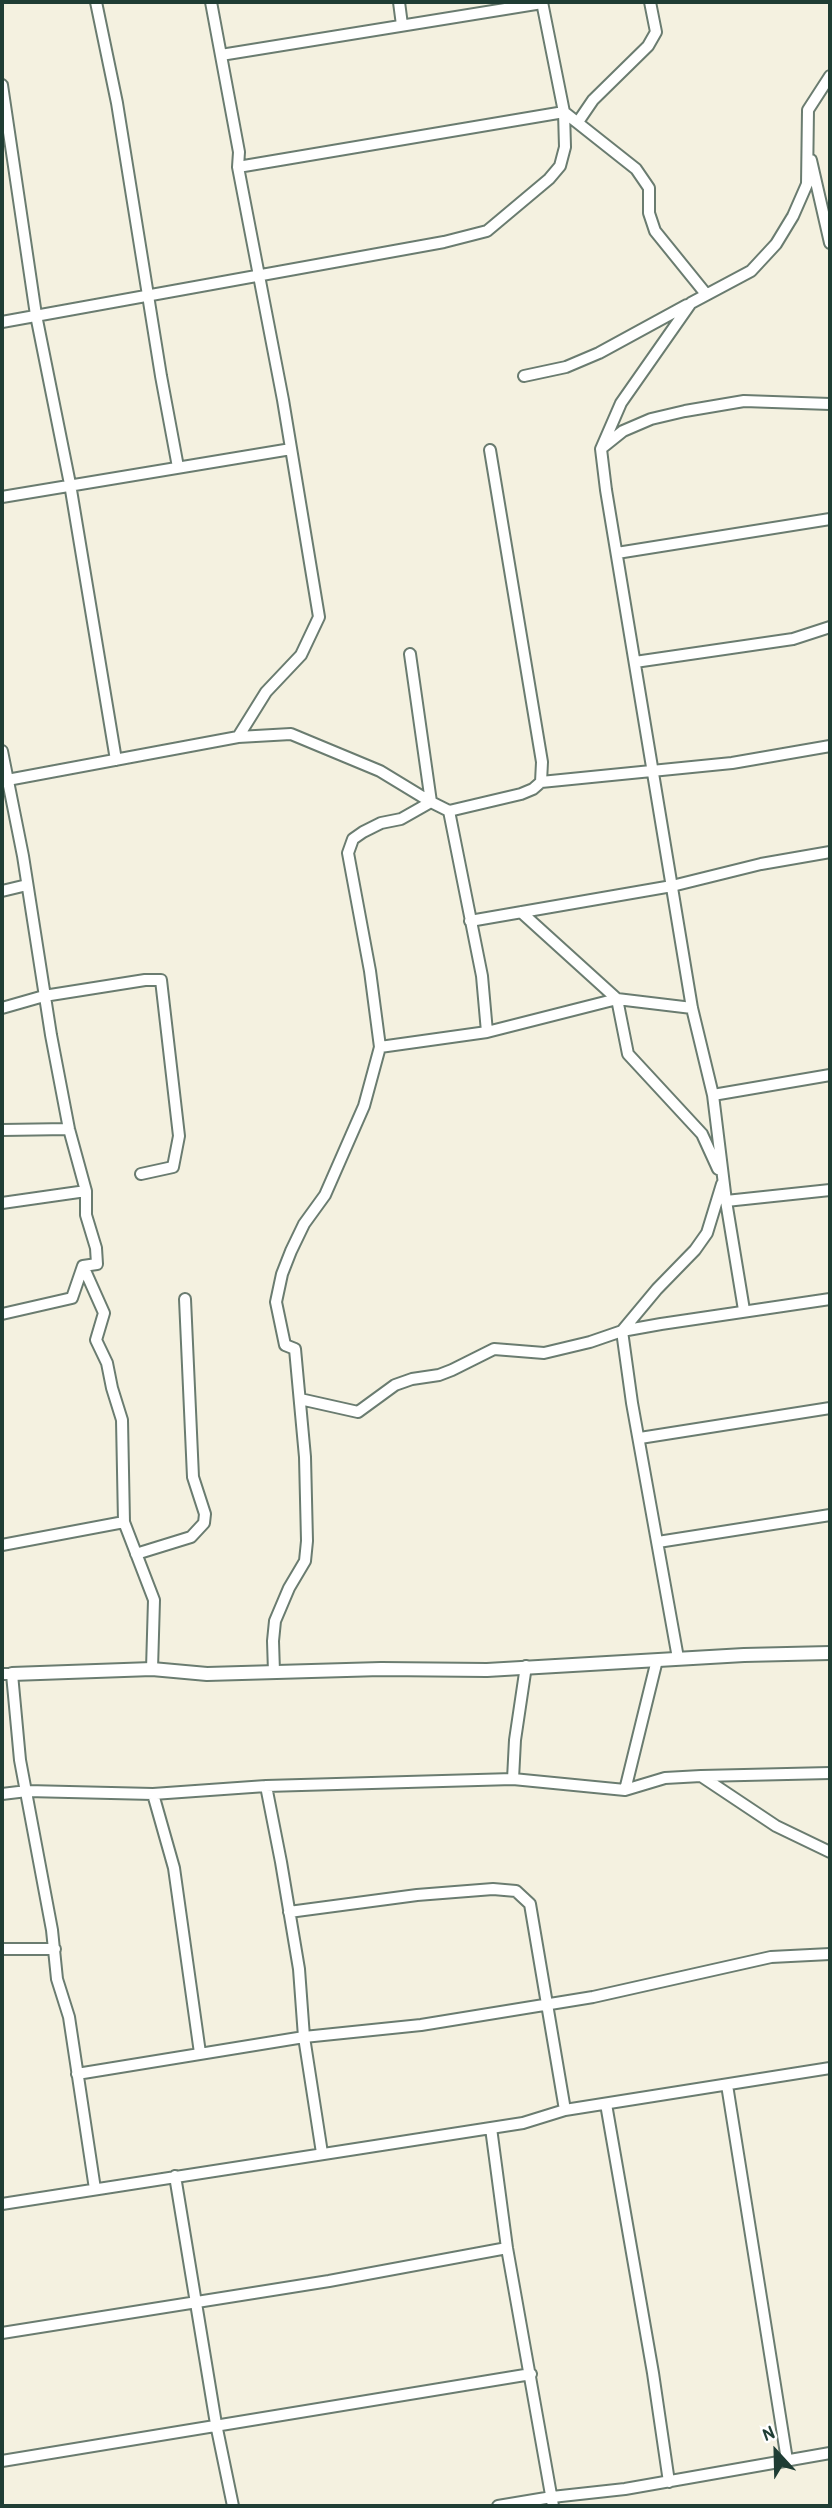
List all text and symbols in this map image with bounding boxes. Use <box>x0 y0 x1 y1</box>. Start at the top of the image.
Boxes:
north arrow <box>741 2417 811 2487</box>
text: N <box>759 2419 778 2446</box>

